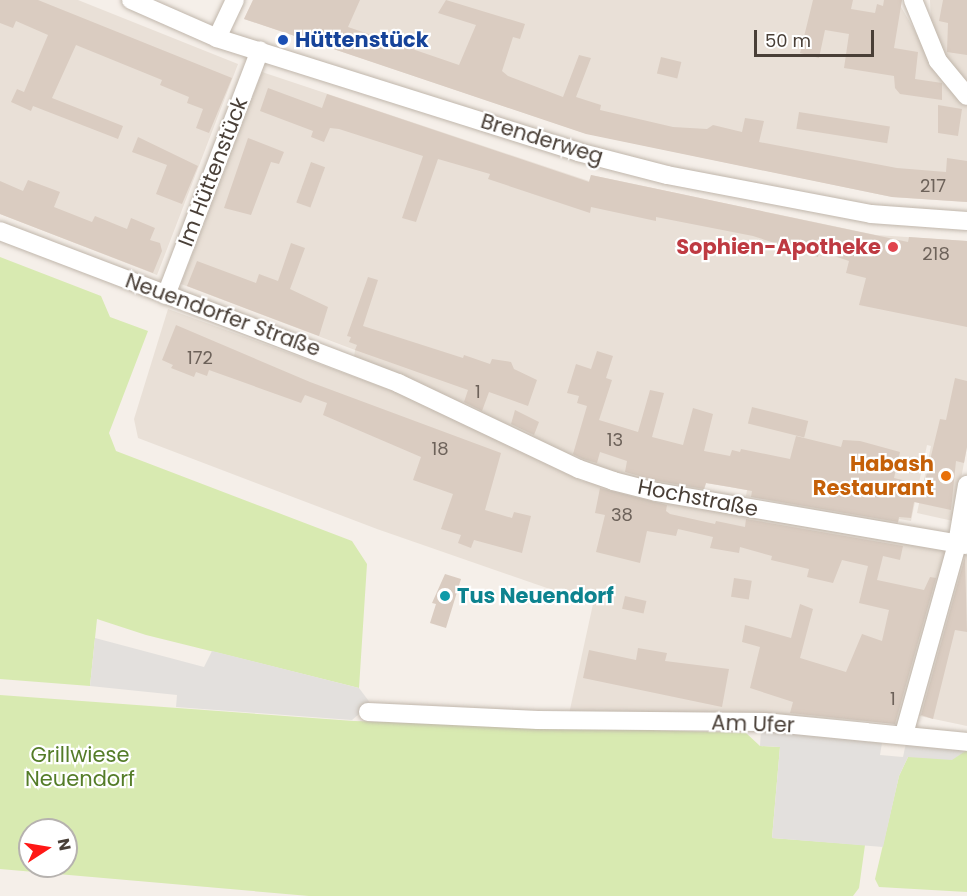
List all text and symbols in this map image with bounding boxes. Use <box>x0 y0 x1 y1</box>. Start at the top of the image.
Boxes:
scale bar <box>757 18 877 56</box>
place label: Hüttenstück <box>295 27 429 53</box>
text: 50 m <box>765 28 811 53</box>
marker: Hüttenstück <box>276 33 290 47</box>
street label: Im Hüttenstück <box>173 94 253 250</box>
street label: Brenderweg <box>478 108 606 170</box>
house number: 217 <box>920 175 946 197</box>
place label: Sophien-Apotheke <box>676 234 881 260</box>
marker: Sophien-Apotheke <box>886 240 900 254</box>
house number: 218 <box>922 243 950 265</box>
street label: Neuendorfer Straße <box>122 268 324 362</box>
house number: 172 <box>187 347 213 369</box>
house number: 1 <box>475 381 481 403</box>
house number: 13 <box>607 429 623 451</box>
house number: 18 <box>431 438 449 460</box>
place label: Habash Restaurant <box>813 451 934 501</box>
marker: Habash Restaurant <box>939 469 953 483</box>
street label: Hochstraße <box>636 474 760 522</box>
house number: 38 <box>611 504 633 526</box>
place label: Tus Neuendorf <box>457 583 614 609</box>
marker: Tus Neuendorf <box>438 589 452 603</box>
house number: 1 <box>890 688 896 710</box>
street label: Am Ufer <box>711 710 795 738</box>
park label: Grillwiese Neuendorf <box>25 742 135 792</box>
north arrow <box>18 818 78 878</box>
text: N <box>52 836 77 853</box>

